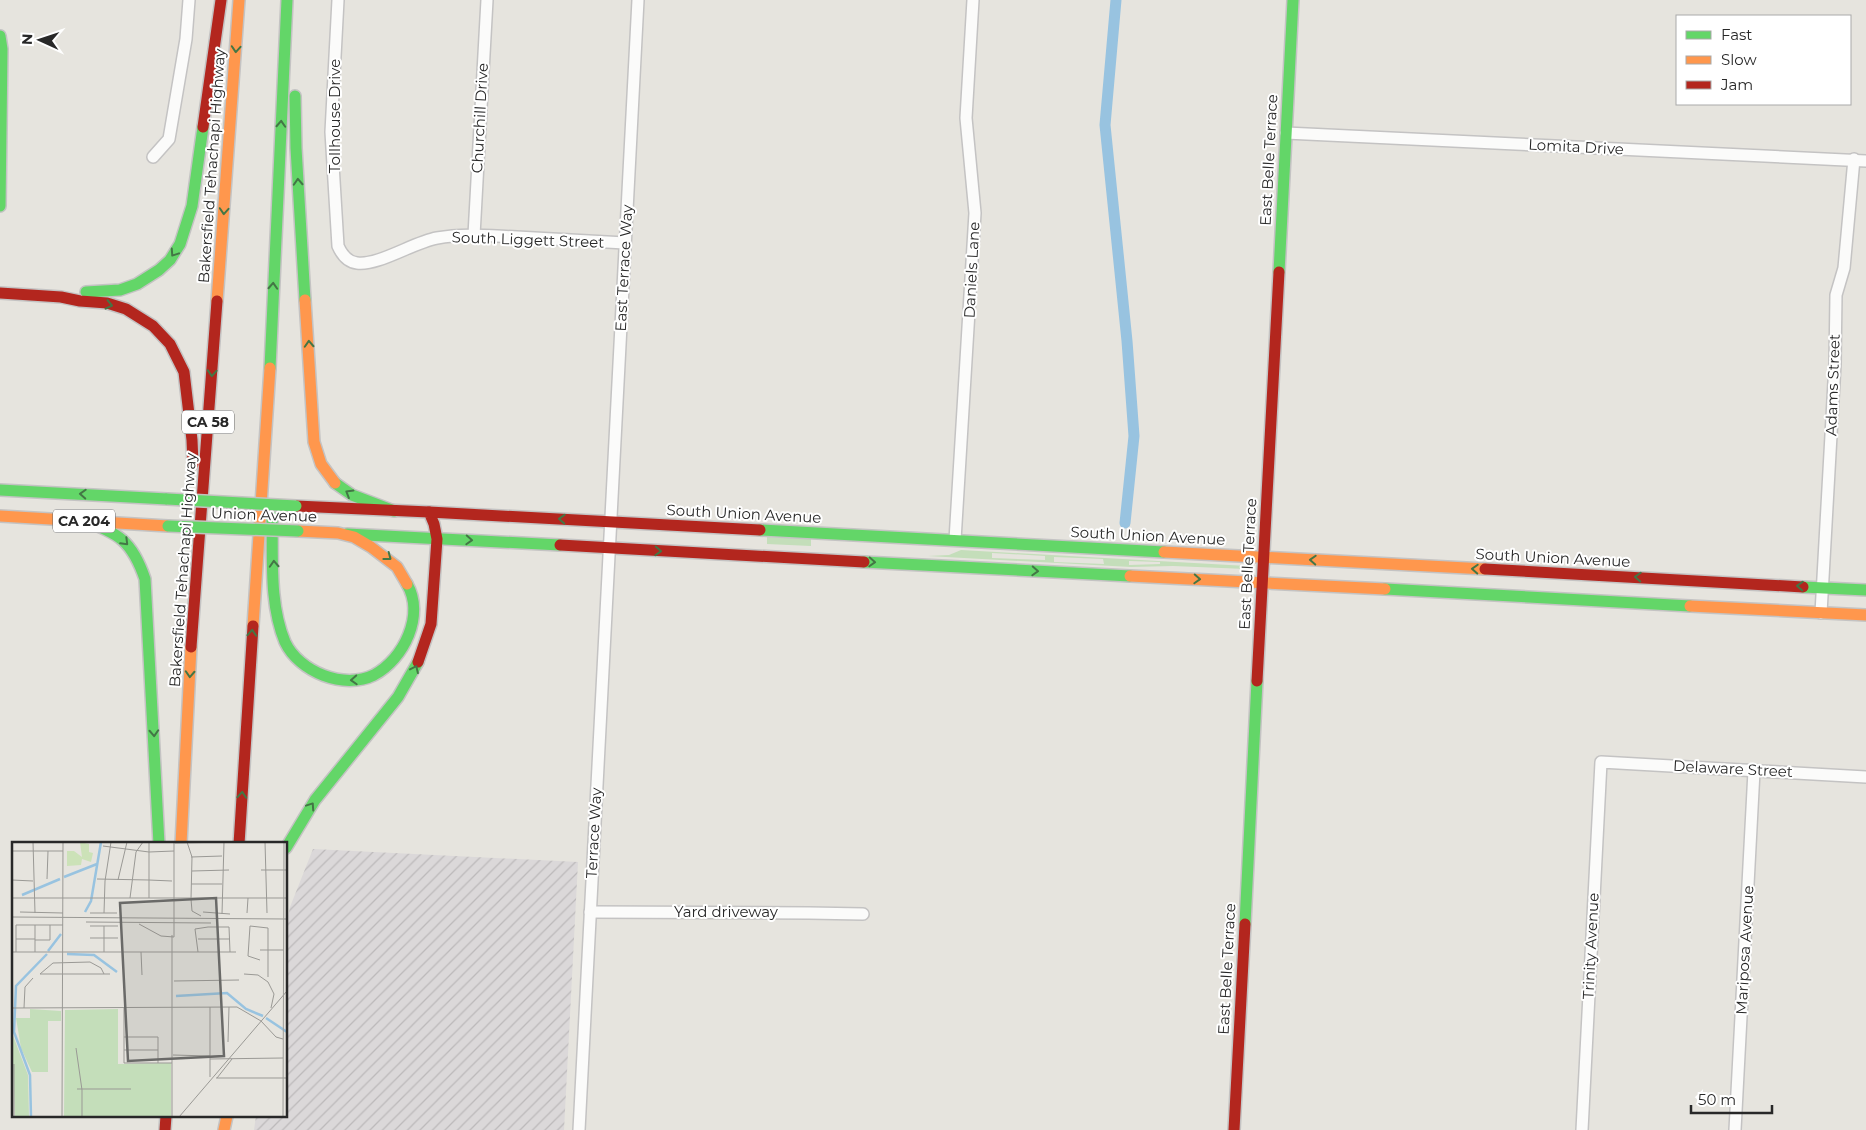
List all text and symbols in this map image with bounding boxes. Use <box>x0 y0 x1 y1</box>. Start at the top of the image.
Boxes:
north arrow <box>15 15 65 65</box>
legend <box>1676 15 1851 105</box>
text: Fast <box>1721 25 1752 44</box>
text: N <box>18 33 36 45</box>
one-way arrow <box>230 45 241 53</box>
street label: Bakersfield Tehachapi Highway <box>194 47 229 284</box>
text: Slow <box>1721 50 1757 69</box>
street label: Tollhouse Drive <box>325 59 344 173</box>
street label: Churchill Drive <box>467 62 492 174</box>
text: Jam <box>1720 75 1753 94</box>
street label: East Belle Terrace <box>1256 94 1281 226</box>
one-way arrow <box>275 119 286 127</box>
street label: Lomita Drive <box>1528 135 1624 158</box>
one-way arrow <box>293 177 304 185</box>
street label: East Terrace Way <box>611 203 636 332</box>
one-way arrow <box>218 207 229 215</box>
street label: Daniels Lane <box>959 221 984 319</box>
street label: South Liggett Street <box>451 227 605 252</box>
one-way arrow <box>171 247 180 257</box>
one-way arrow <box>268 282 279 290</box>
one-way arrow <box>105 299 114 310</box>
street label: Adams Street <box>1821 334 1844 436</box>
one-way arrow <box>303 339 314 347</box>
one-way arrow <box>206 369 217 377</box>
road number: CA 58 <box>182 411 234 434</box>
street label: Bakersfield Tehachapi Highway <box>165 451 200 688</box>
one-way arrow <box>79 489 87 499</box>
one-way arrow <box>346 489 355 499</box>
street label: East Belle Terrace <box>1235 498 1260 630</box>
street label: South Union Avenue <box>666 500 822 527</box>
street label: Union Avenue <box>211 503 317 526</box>
road number: CA 204 <box>53 510 115 532</box>
one-way arrow <box>557 514 565 525</box>
street label: South Union Avenue <box>1070 522 1226 549</box>
one-way arrow <box>466 535 474 546</box>
one-way arrow <box>119 536 128 545</box>
street label: South Union Avenue <box>1475 544 1631 571</box>
one-way arrow <box>654 545 662 556</box>
one-way arrow <box>382 552 391 560</box>
one-way arrow <box>1309 555 1317 566</box>
one-way arrow <box>869 556 877 567</box>
one-way arrow <box>269 560 279 568</box>
one-way arrow <box>1471 563 1479 574</box>
one-way arrow <box>1031 565 1039 576</box>
one-way arrow <box>1633 572 1641 583</box>
one-way arrow <box>1193 574 1201 585</box>
one-way arrow <box>1796 581 1804 592</box>
one-way arrow <box>247 629 258 637</box>
one-way arrow <box>408 665 419 674</box>
one-way arrow <box>185 671 196 679</box>
one-way arrow <box>350 674 358 685</box>
one-way arrow <box>149 730 159 738</box>
street label: Delaware Street <box>1673 756 1793 781</box>
street label: Terrace Way <box>582 786 605 879</box>
one-way arrow <box>236 791 247 799</box>
one-way arrow <box>305 802 314 812</box>
inset map <box>12 842 288 1118</box>
street label: Mariposa Avenue <box>1732 885 1757 1015</box>
street label: Trinity Avenue <box>1578 892 1603 1000</box>
street label: Yard driveway <box>674 902 779 921</box>
street label: East Belle Terrace <box>1214 903 1239 1035</box>
scale bar <box>1691 1082 1772 1114</box>
text: 50 m <box>1698 1090 1736 1109</box>

